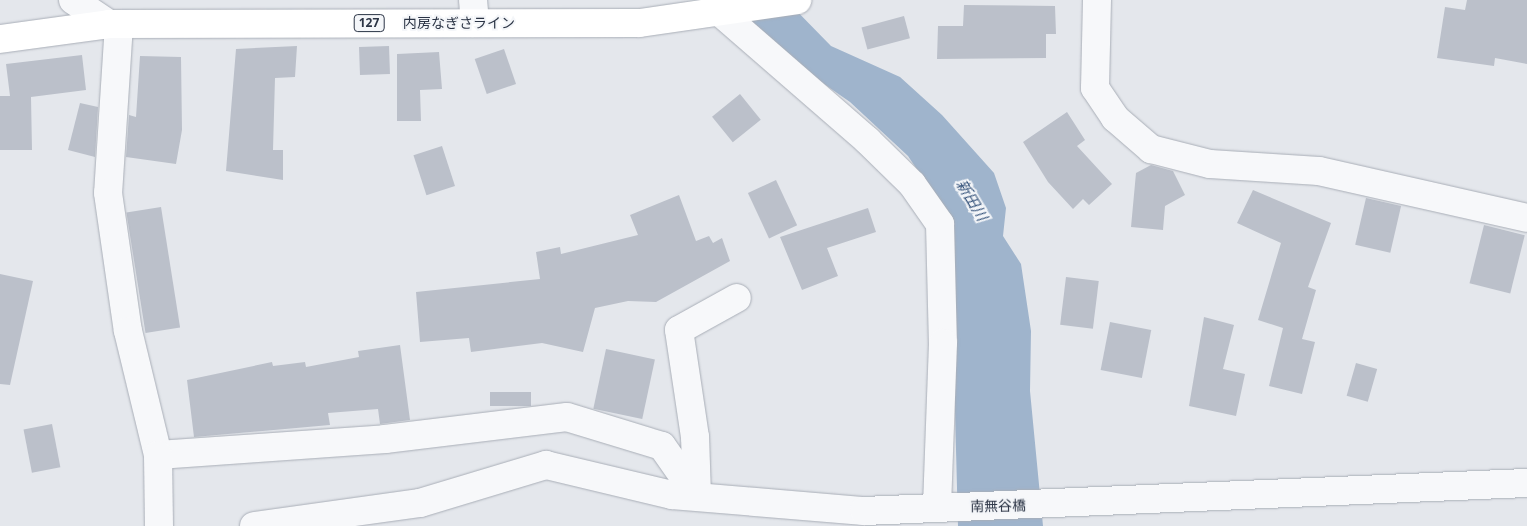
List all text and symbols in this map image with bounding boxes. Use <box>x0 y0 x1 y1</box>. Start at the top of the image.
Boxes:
road number: 127 <box>353 13 385 32</box>
street label: 内房なぎさライン <box>403 15 515 31</box>
water label: 新田川 <box>953 176 991 224</box>
street label: 南無谷橋 <box>970 497 1026 515</box>

